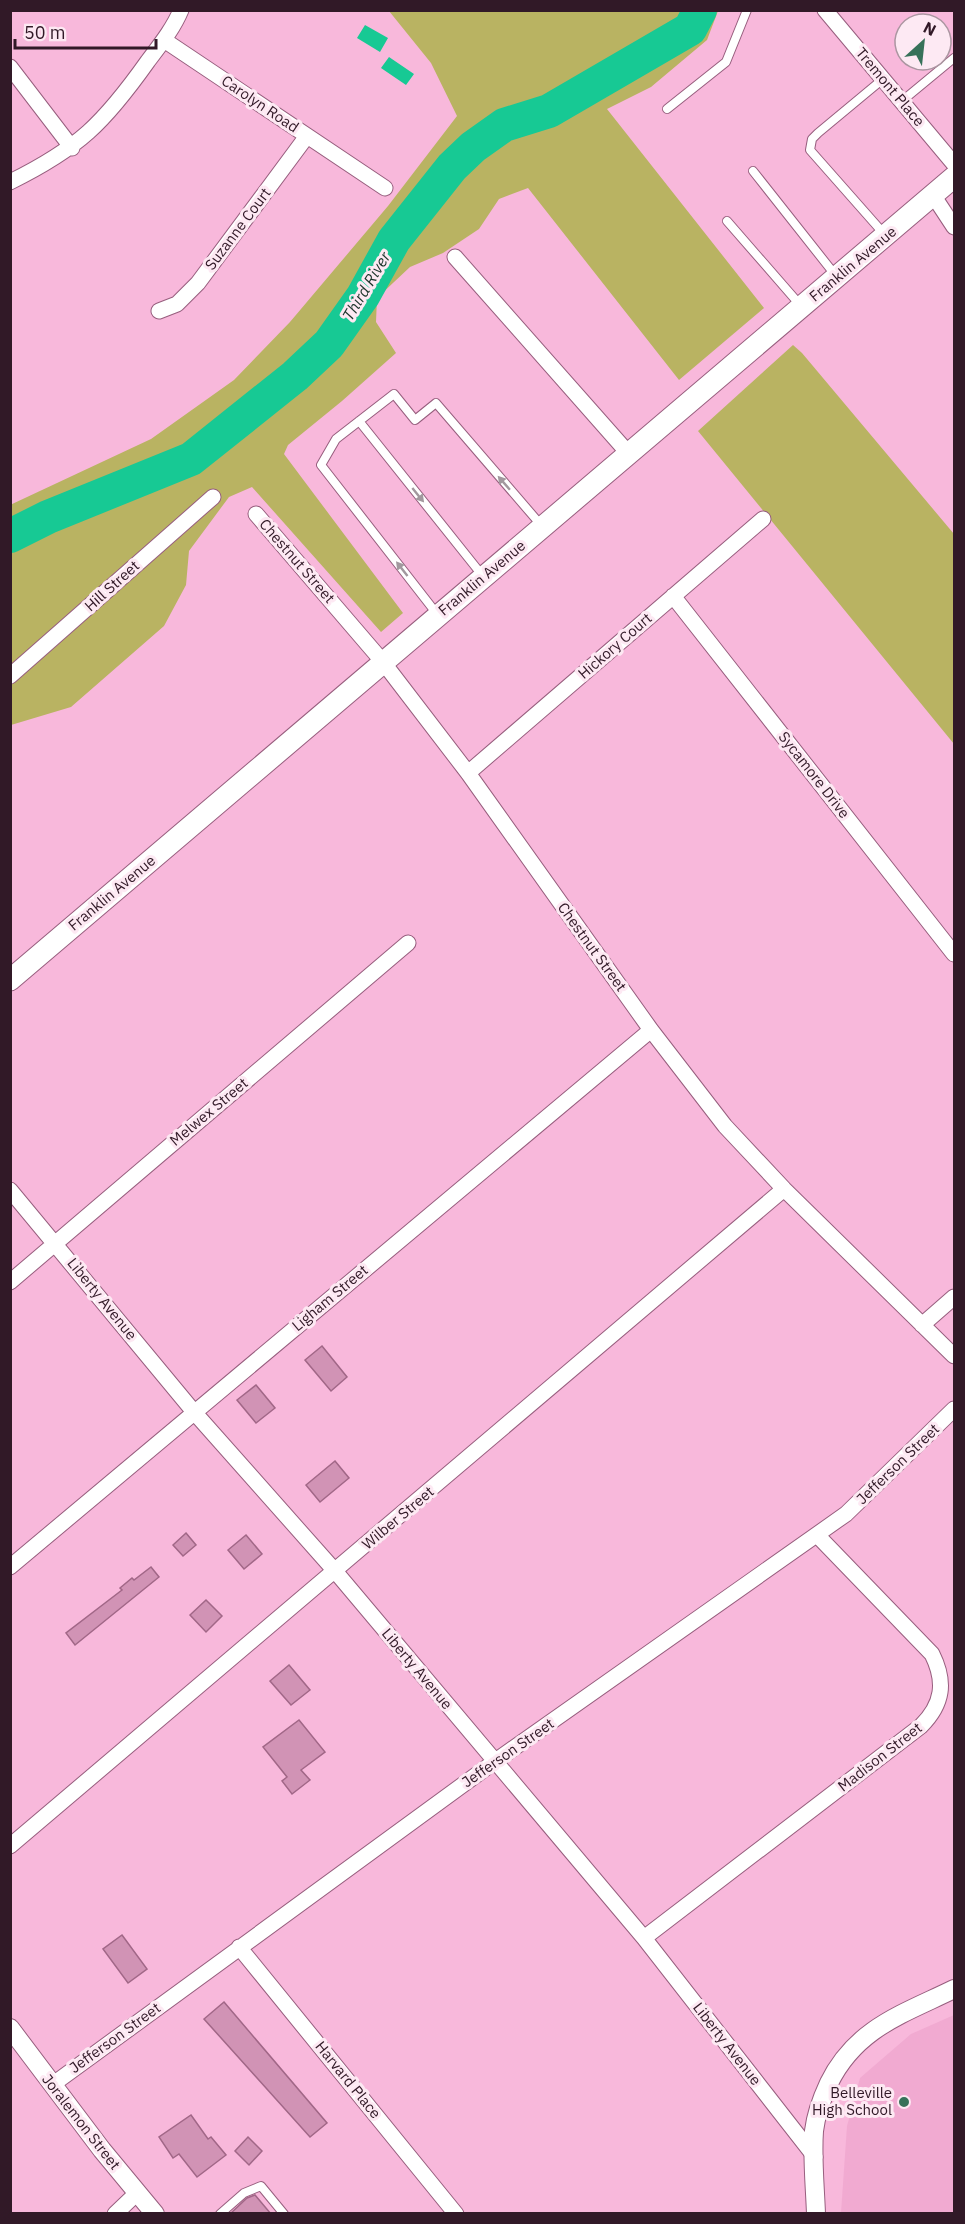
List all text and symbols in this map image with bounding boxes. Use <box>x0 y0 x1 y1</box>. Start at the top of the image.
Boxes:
scale bar <box>15 12 156 50</box>
north arrow <box>893 12 953 72</box>
text: N <box>920 17 940 40</box>
text: 50 m <box>24 21 66 44</box>
street label: Tremont Place <box>852 43 929 130</box>
street label: Carolyn Road <box>218 71 303 136</box>
street label: Suzanne Court <box>200 184 275 274</box>
street label: Franklin Avenue <box>805 222 900 306</box>
water label: Third River <box>338 247 395 324</box>
one-way arrow <box>498 476 511 491</box>
one-way arrow <box>411 487 424 503</box>
street label: Chestnut Street <box>256 515 339 607</box>
street label: Franklin Avenue <box>434 536 529 620</box>
street label: Hill Street <box>80 556 143 615</box>
one-way arrow <box>396 562 408 578</box>
street label: Hickory Court <box>574 608 656 683</box>
street label: Sycamore Drive <box>775 727 854 822</box>
street label: Franklin Avenue <box>64 851 159 935</box>
street label: Chestnut Street <box>554 898 631 995</box>
street label: Melwex Street <box>166 1073 252 1150</box>
street label: Liberty Avenue <box>63 1254 141 1344</box>
street label: Ligham Street <box>288 1260 372 1335</box>
street label: Jefferson Street <box>852 1419 943 1508</box>
street label: Wilber Street <box>358 1482 438 1553</box>
street label: Liberty Avenue <box>378 1624 457 1713</box>
street label: Jefferson Street <box>458 1714 557 1791</box>
street label: Madison Street <box>834 1718 926 1795</box>
street label: Jefferson Street <box>65 1998 164 2077</box>
street label: Liberty Avenue <box>689 1998 766 2089</box>
street label: Harvard Place <box>311 2037 385 2122</box>
street label: Joralemon Street <box>38 2070 125 2173</box>
place label: Belleville High School <box>812 2083 892 2119</box>
marker: Belleville High School <box>897 2095 911 2109</box>

